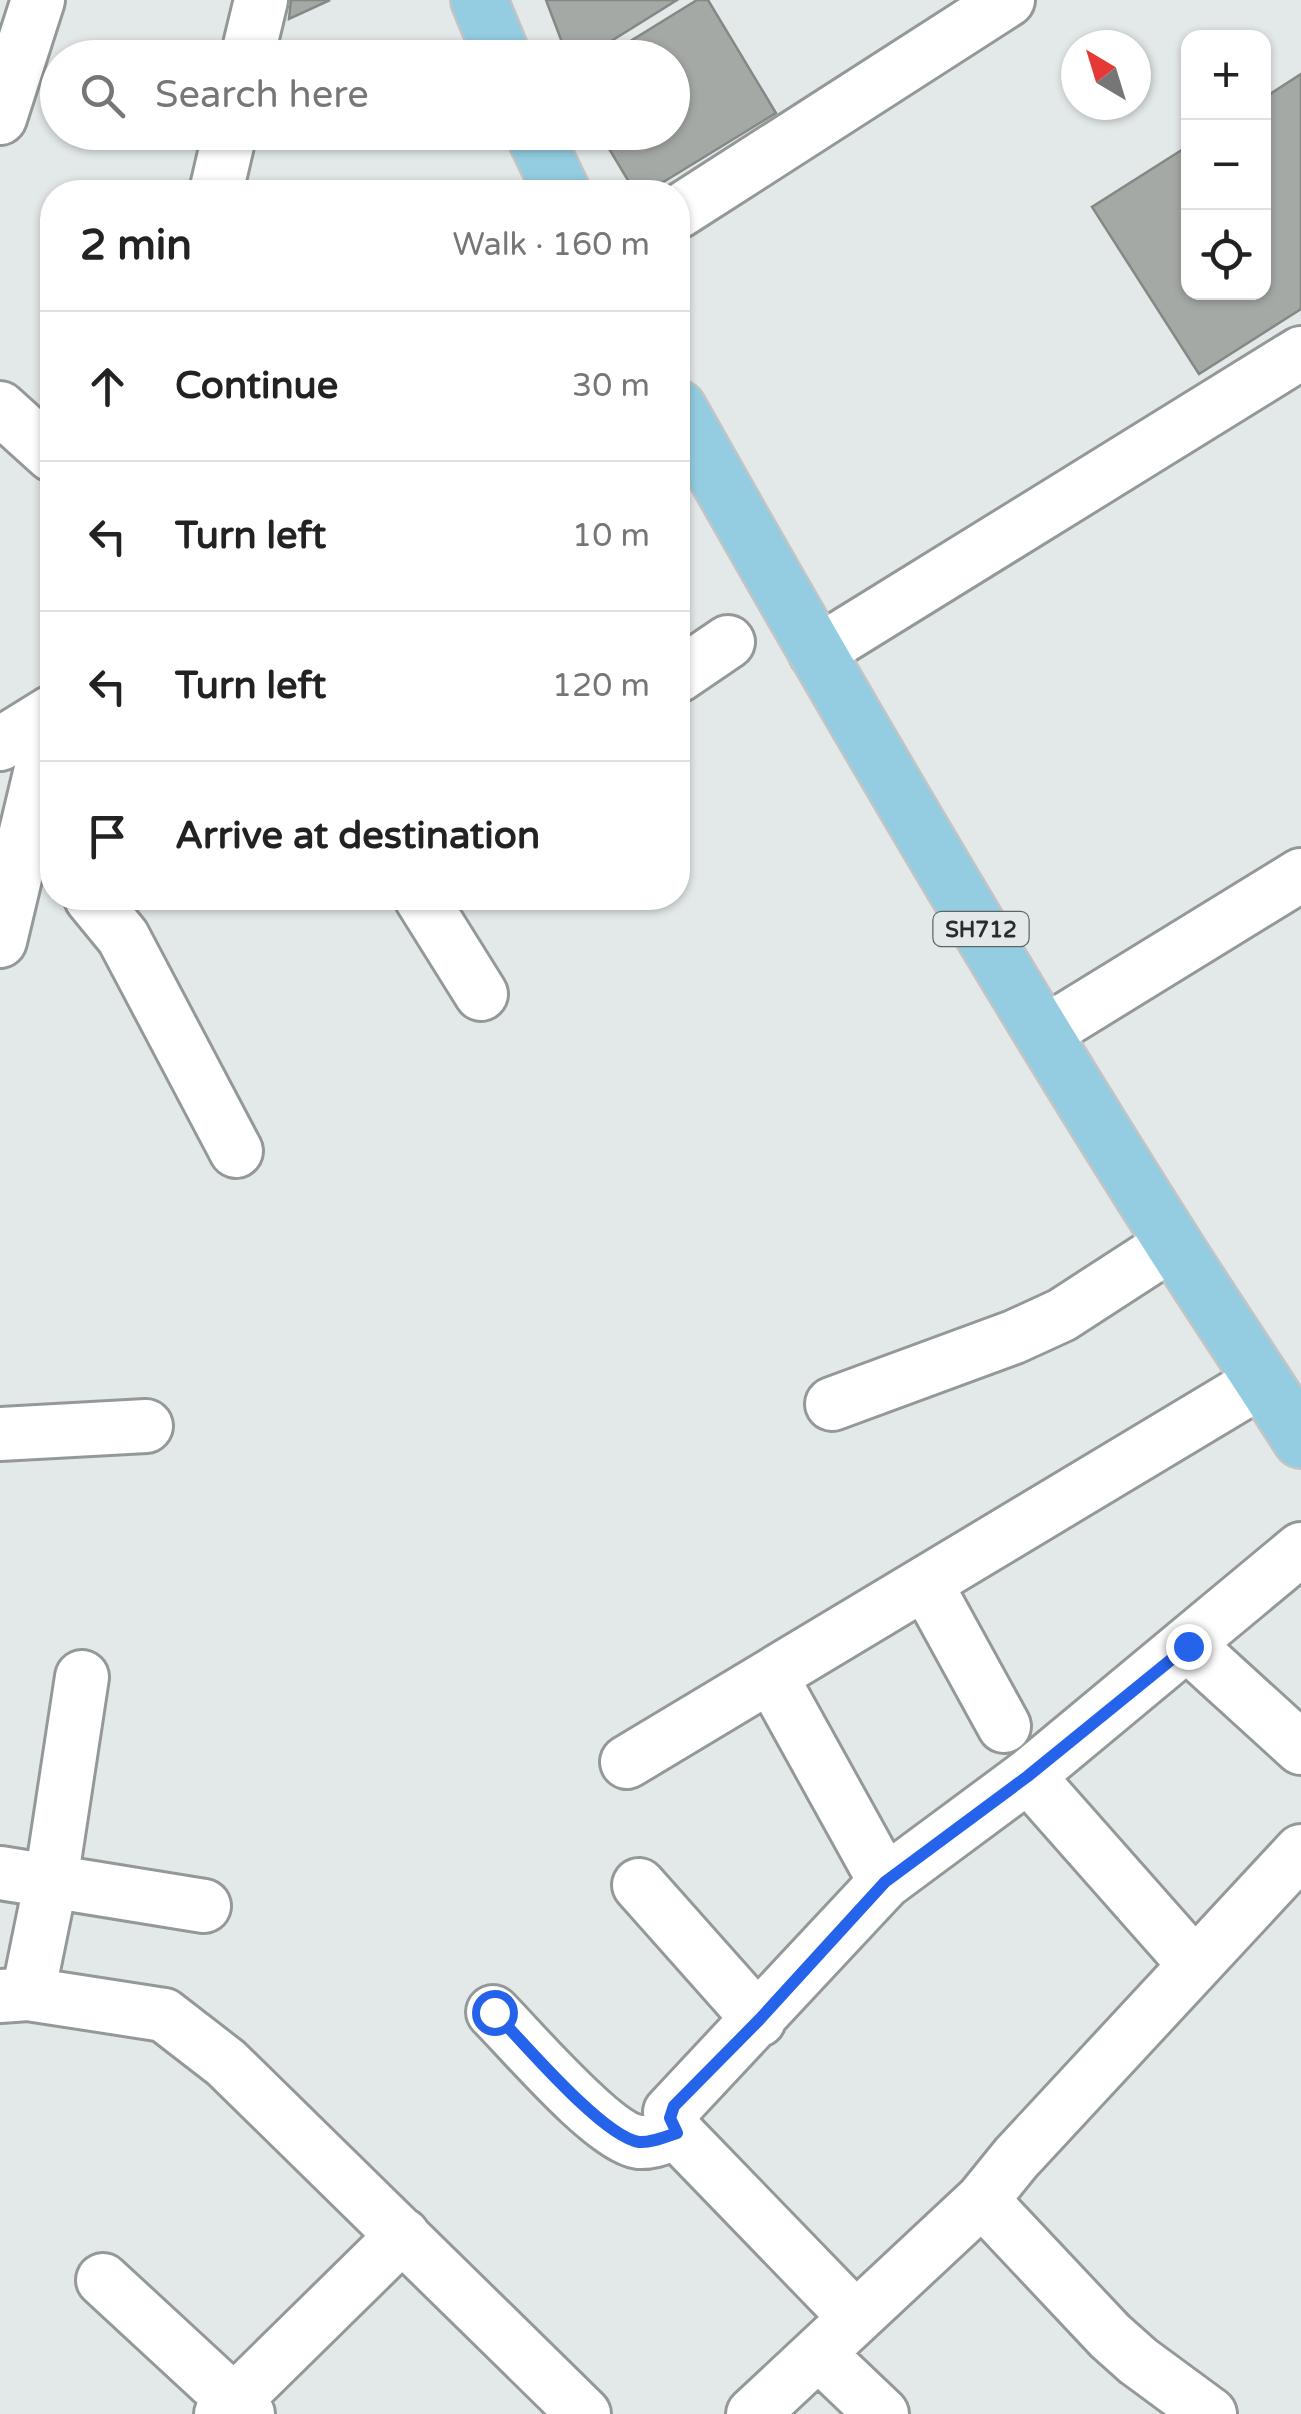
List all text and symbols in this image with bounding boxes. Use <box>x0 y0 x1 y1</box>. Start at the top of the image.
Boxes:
north arrow <box>1061 30 1151 120</box>
map controls <box>1181 30 1271 300</box>
button: + <box>1181 30 1271 120</box>
search box <box>40 40 690 150</box>
icon: search <box>75 68 130 123</box>
text: Search here <box>155 72 369 118</box>
button: − <box>1181 120 1271 210</box>
button: locate <box>1181 210 1271 300</box>
text: 2 min <box>80 220 192 271</box>
text: Walk · 160 m <box>453 226 650 264</box>
icon: ahead <box>80 359 135 414</box>
text: Continue <box>175 363 338 409</box>
text: 30 m <box>572 367 650 405</box>
icon: left <box>80 509 135 564</box>
text: Turn left <box>175 513 326 559</box>
text: 10 m <box>572 517 650 555</box>
icon: left <box>80 659 135 714</box>
text: Turn left <box>175 663 326 709</box>
text: 120 m <box>552 667 650 705</box>
icon: arrive <box>80 809 135 864</box>
text: Arrive at destination <box>175 813 540 859</box>
road number: SH712 <box>934 912 1028 946</box>
route end <box>1166 1624 1212 1670</box>
route start <box>472 1990 518 2036</box>

